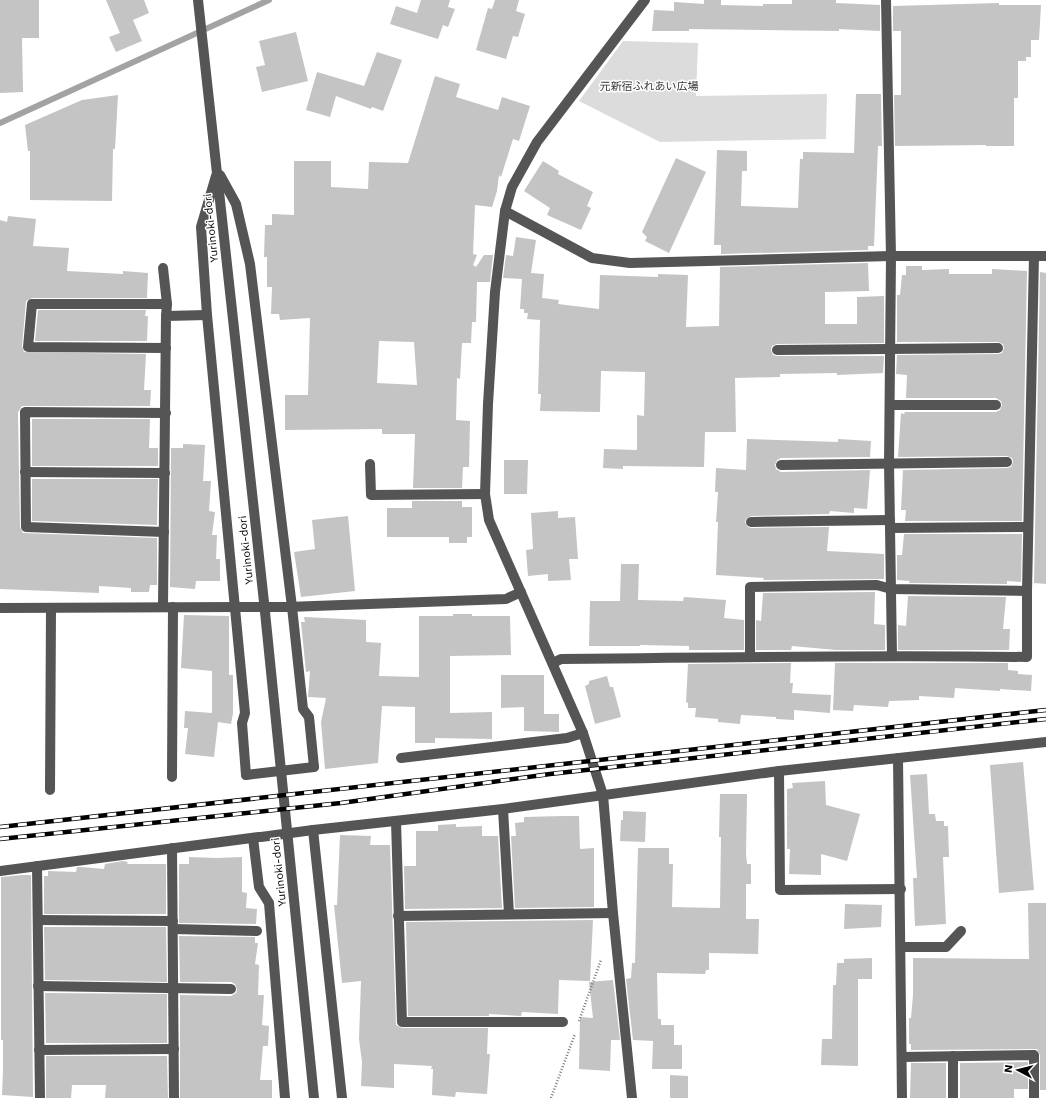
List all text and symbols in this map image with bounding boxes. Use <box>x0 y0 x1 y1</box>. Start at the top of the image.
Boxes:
park label: 元新宿ふれあい広場 <box>600 80 699 93</box>
street label: Yurinoki-dori <box>201 193 221 263</box>
street label: Yurinoki-dori <box>236 515 256 585</box>
street label: Yurinoki-dori <box>269 837 289 907</box>
north arrow <box>998 1050 1038 1090</box>
text: N <box>1002 1064 1016 1074</box>

